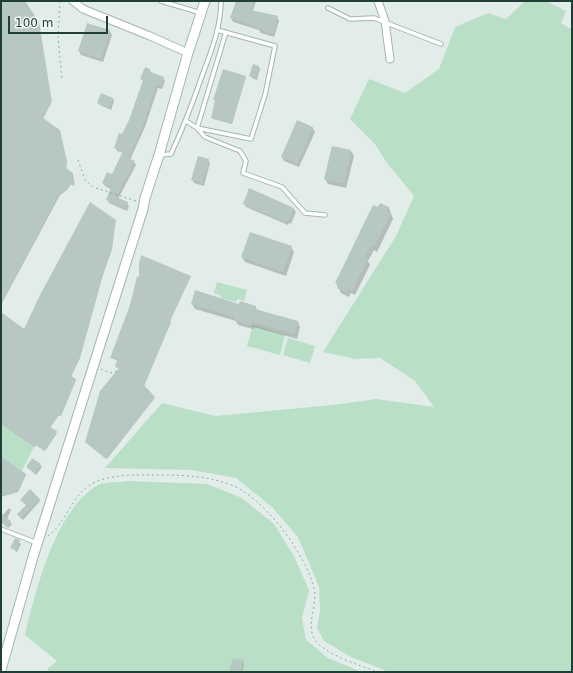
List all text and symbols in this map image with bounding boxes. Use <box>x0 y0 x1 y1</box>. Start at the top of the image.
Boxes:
scale bar <box>10 8 110 34</box>
text: 100 m <box>15 16 53 30</box>

